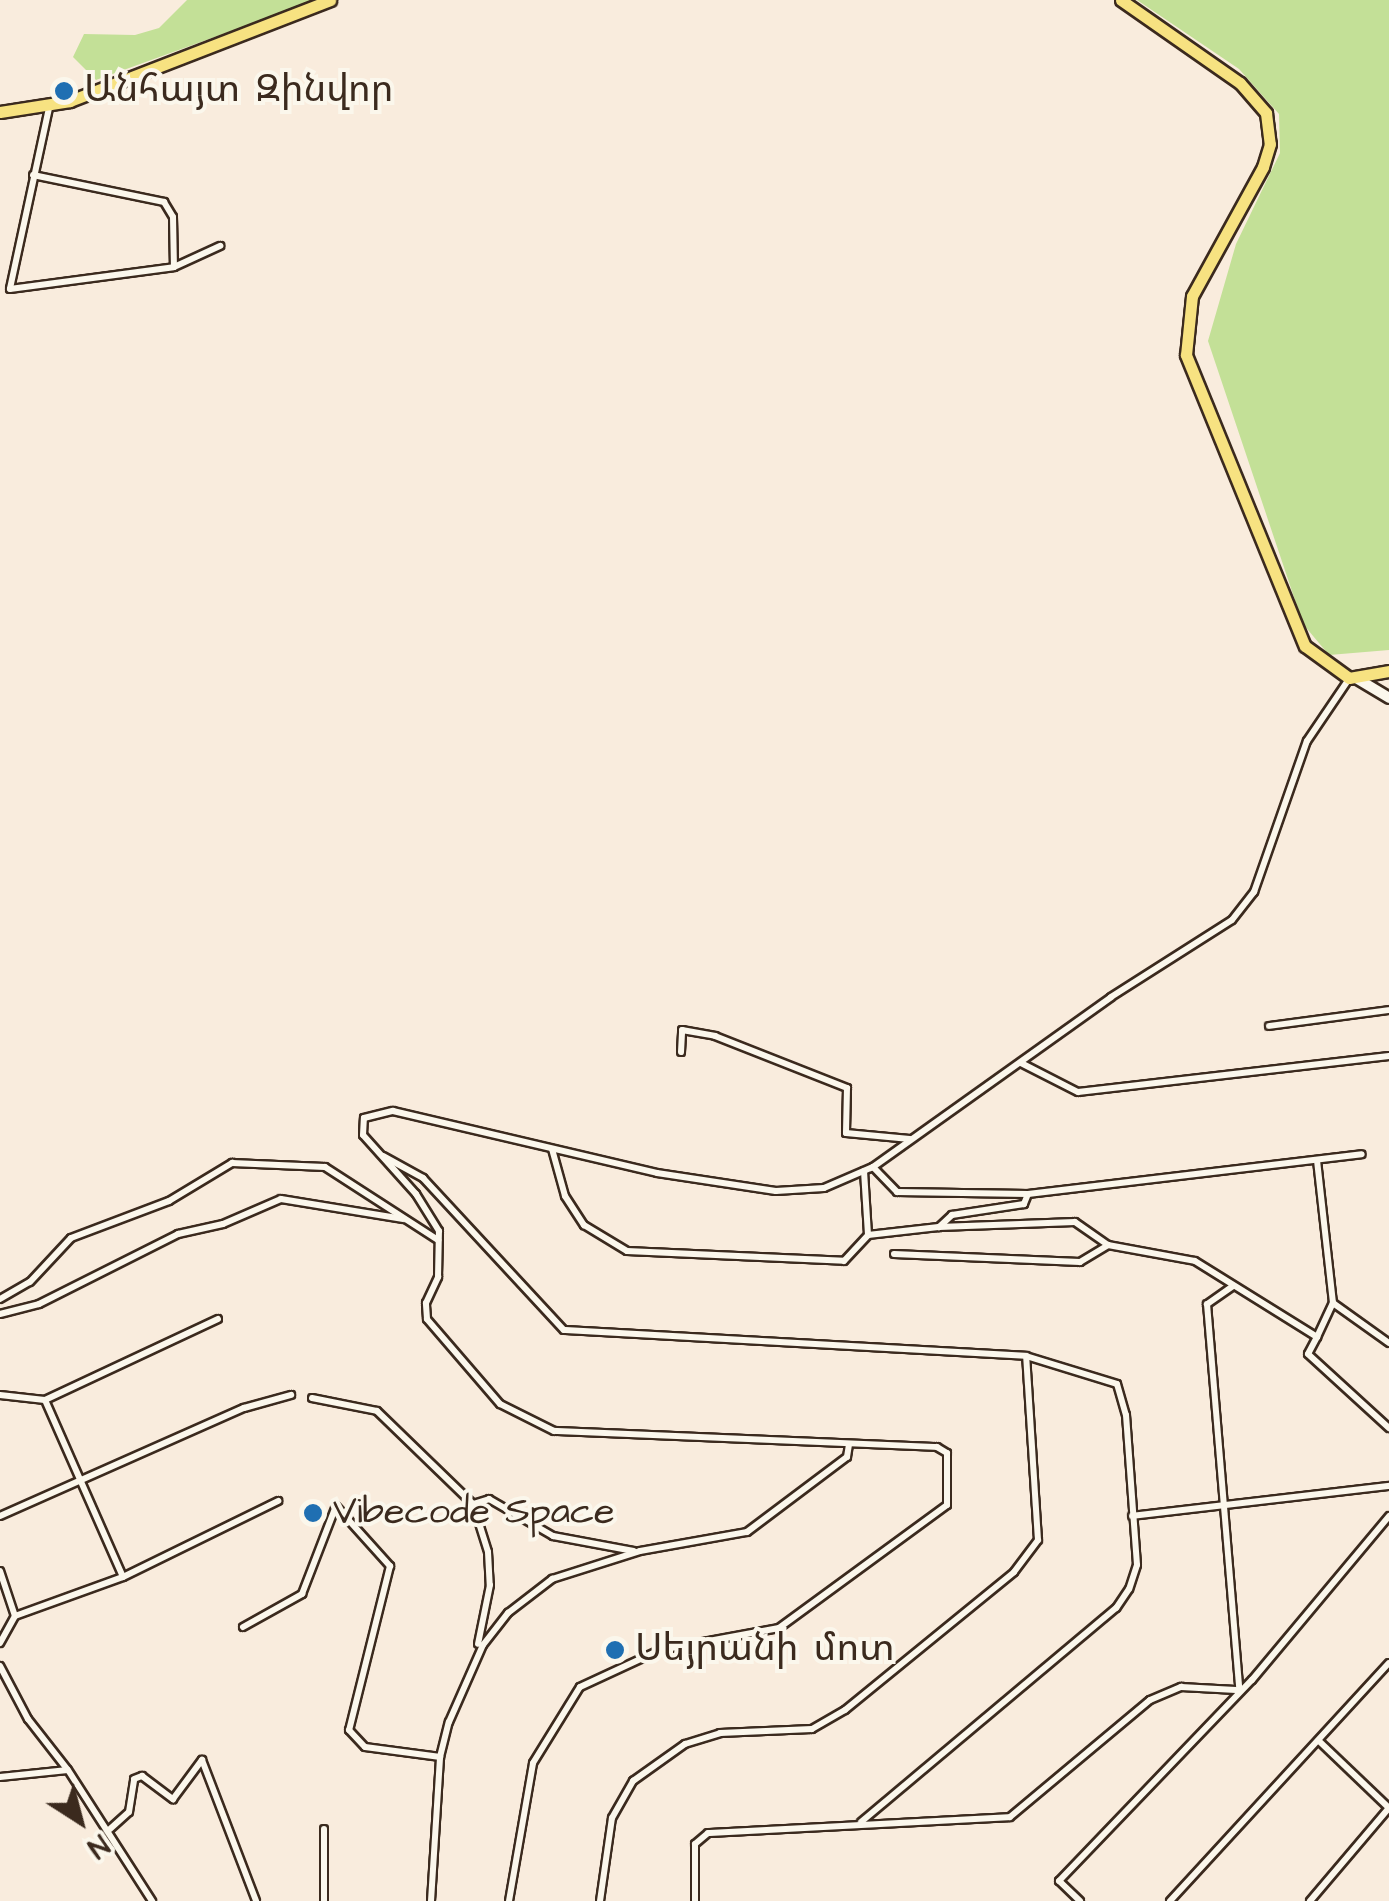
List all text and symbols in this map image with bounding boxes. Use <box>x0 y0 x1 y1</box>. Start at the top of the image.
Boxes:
place label: Անհայտ Զինվոր <box>84 68 393 114</box>
marker: Անհայտ Զինվոր <box>53 80 75 102</box>
place label: Vibecode Space <box>333 1490 615 1536</box>
marker: Vibecode Space <box>302 1502 324 1524</box>
place label: Սեյրանի մոտ <box>635 1627 895 1673</box>
marker: Սեյրանի մոտ <box>604 1639 626 1661</box>
north arrow <box>30 1771 130 1871</box>
text: N <box>79 1825 116 1867</box>

